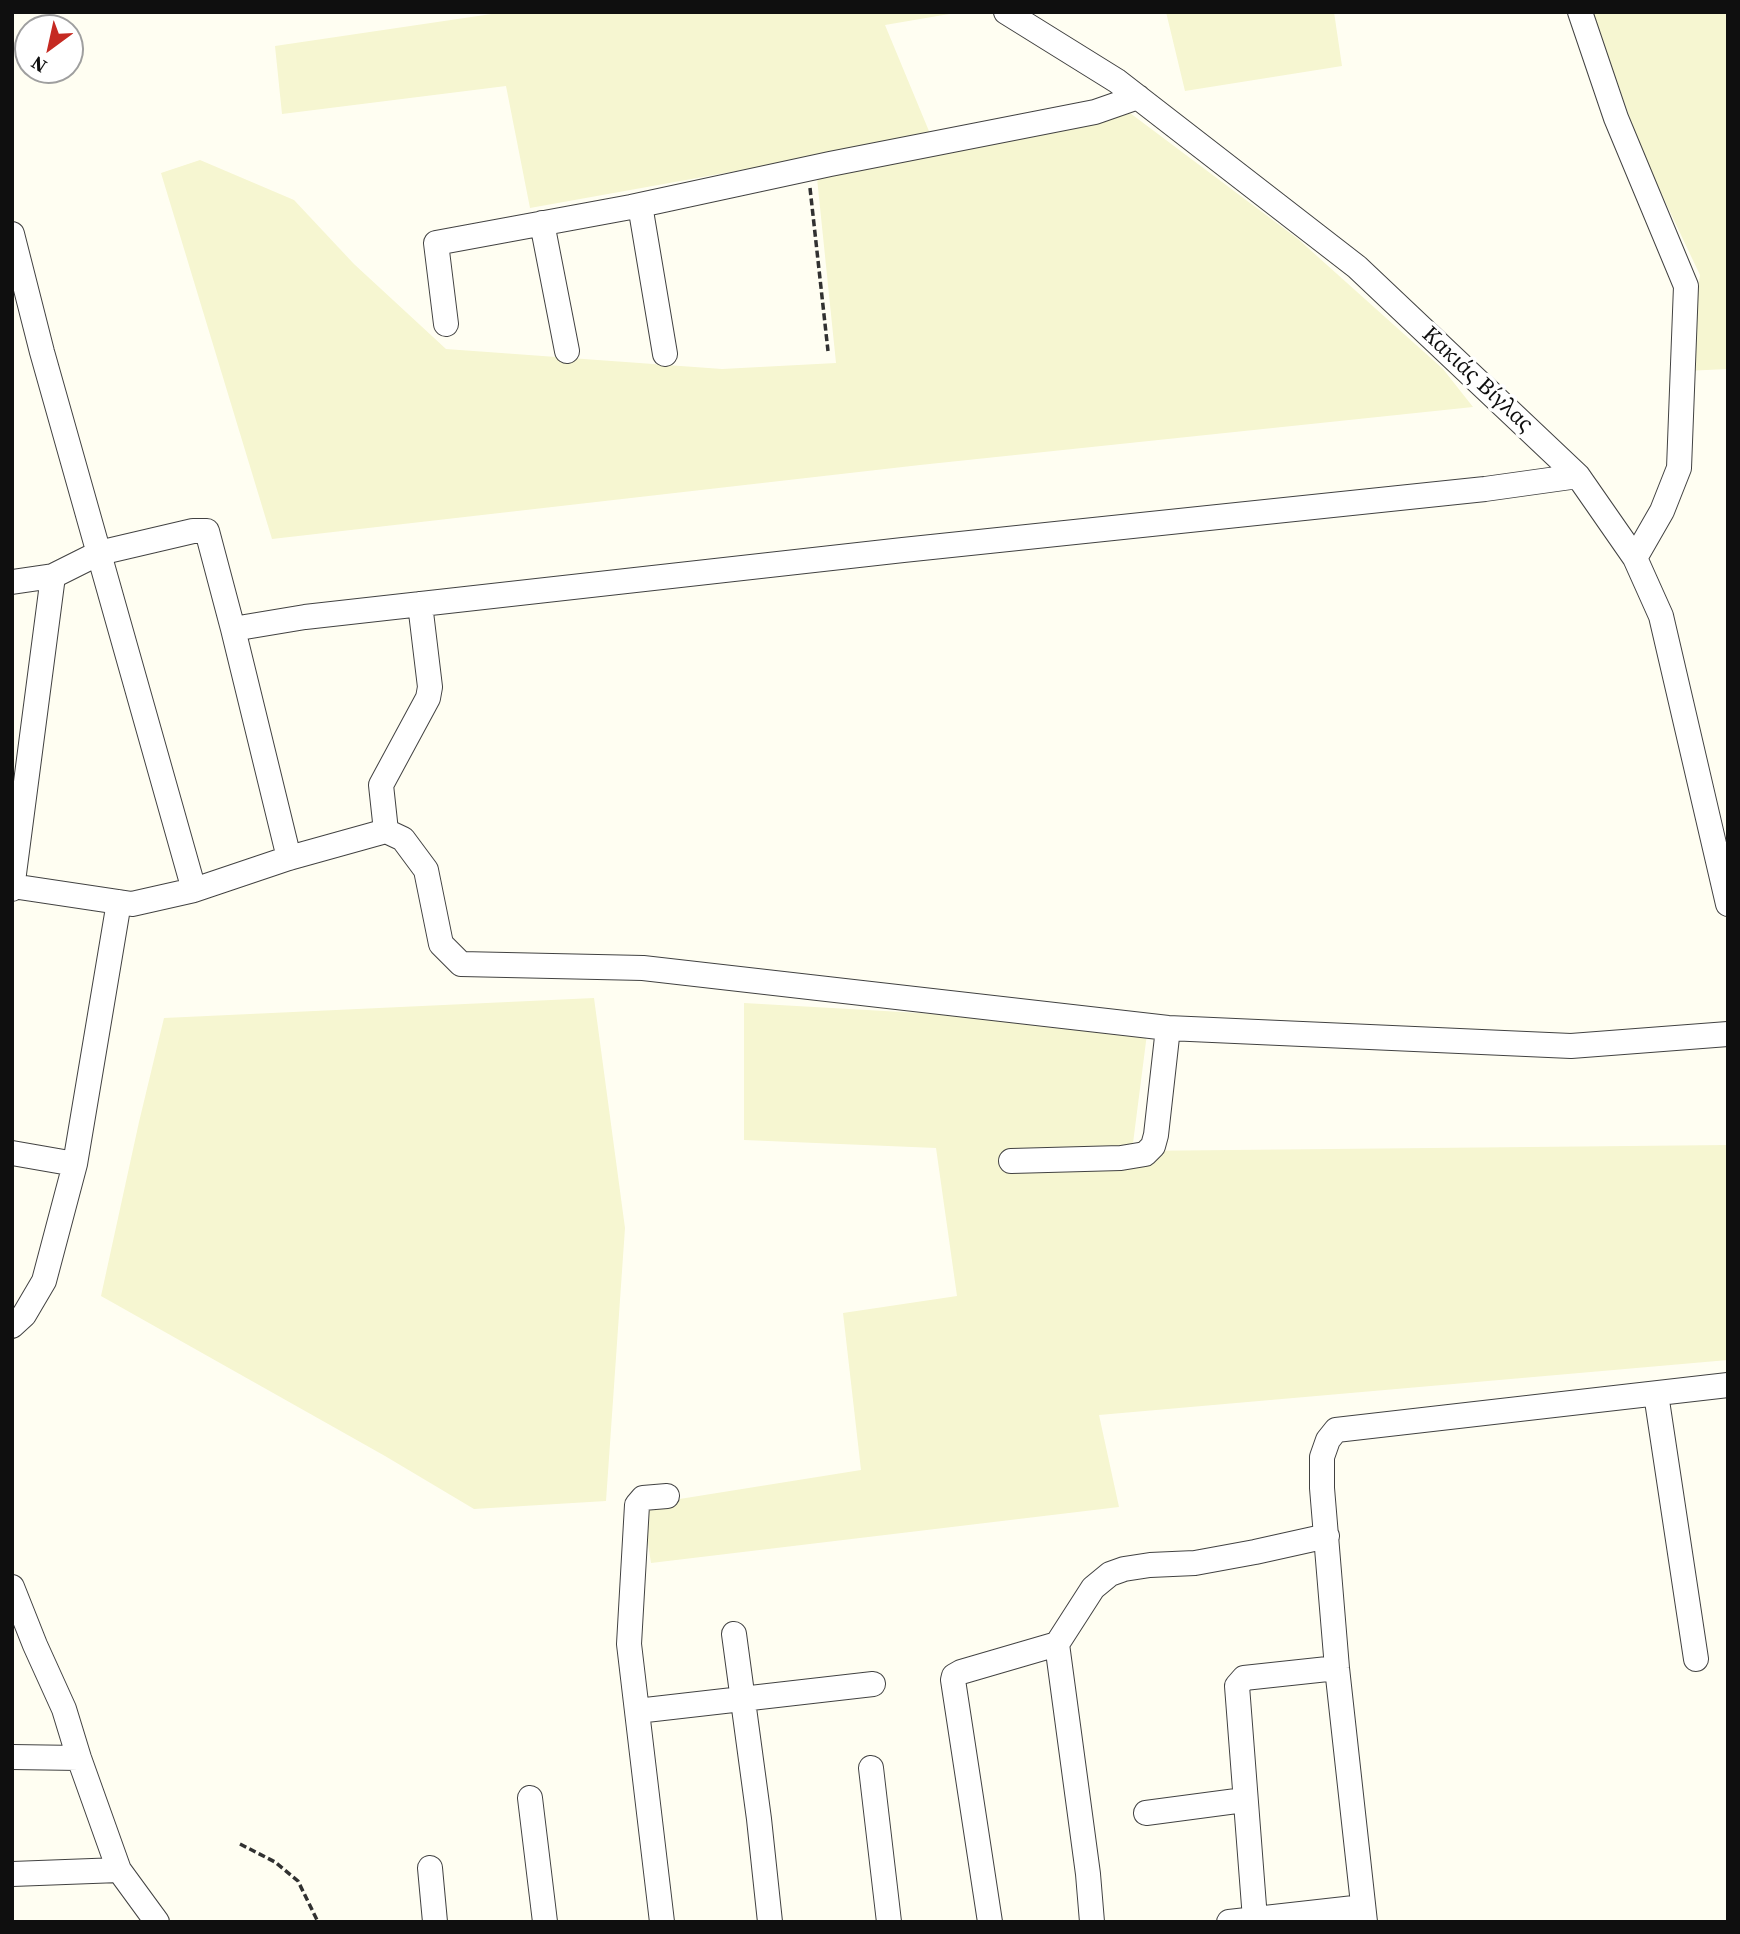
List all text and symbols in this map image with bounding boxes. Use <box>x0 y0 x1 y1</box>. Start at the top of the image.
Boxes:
north arrow <box>14 14 84 84</box>
text: N <box>26 50 52 80</box>
street label: Κακιάς Βίγλας <box>1416 321 1538 439</box>

